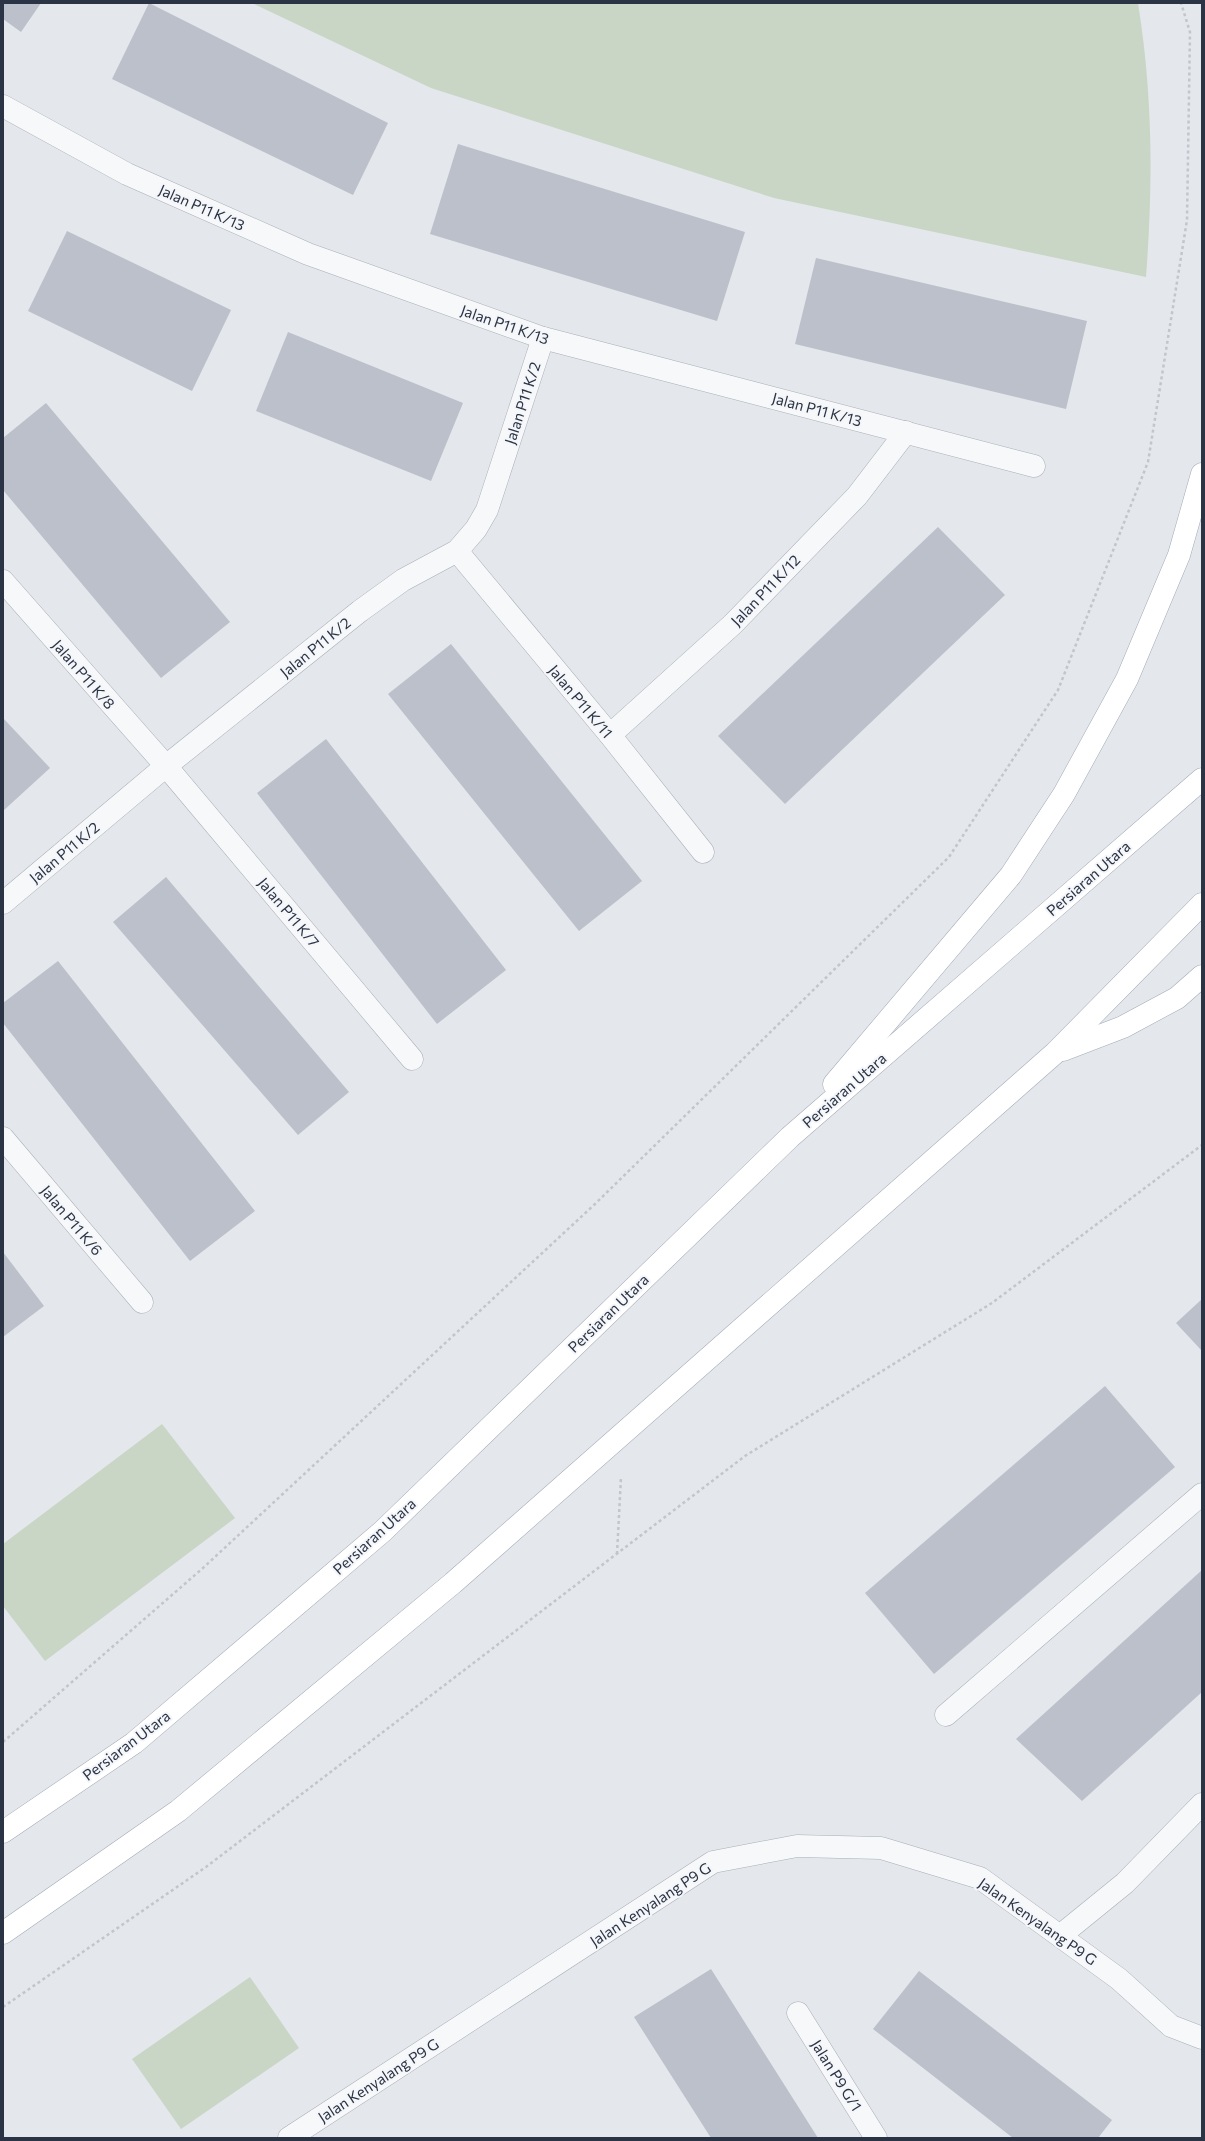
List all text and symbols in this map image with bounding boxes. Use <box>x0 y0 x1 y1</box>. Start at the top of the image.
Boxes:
street label: Jalan P11 K/13 <box>156 180 248 234</box>
street label: Jalan P11 K/13 <box>459 300 551 348</box>
street label: Jalan P11 K/2 <box>500 360 544 446</box>
street label: Jalan P11 K/13 <box>770 388 864 430</box>
street label: Jalan P11 K/12 <box>727 551 803 629</box>
street label: Jalan P11 K/2 <box>276 613 354 681</box>
street label: Jalan P11 K/8 <box>49 636 119 712</box>
street label: Jalan P11 K/11 <box>545 661 617 741</box>
street label: Jalan P11 K/2 <box>25 818 103 886</box>
street label: Persiaran Utara <box>1042 837 1134 919</box>
street label: Jalan P11 K/7 <box>255 874 323 950</box>
street label: Persiaran Utara <box>798 1049 890 1131</box>
street label: Jalan P11 K/6 <box>38 1181 106 1259</box>
street label: Persiaran Utara <box>564 1270 652 1356</box>
street label: Persiaran Utara <box>329 1494 419 1578</box>
street label: Persiaran Utara <box>79 1706 173 1784</box>
street label: Jalan Kenyalang P9 G <box>586 1858 714 1950</box>
street label: Jalan Kenyalang P9 G <box>975 1873 1101 1969</box>
street label: Jalan Kenyalang P9 G <box>314 2034 442 2126</box>
street label: Jalan P9 G/1 <box>808 2036 866 2114</box>

